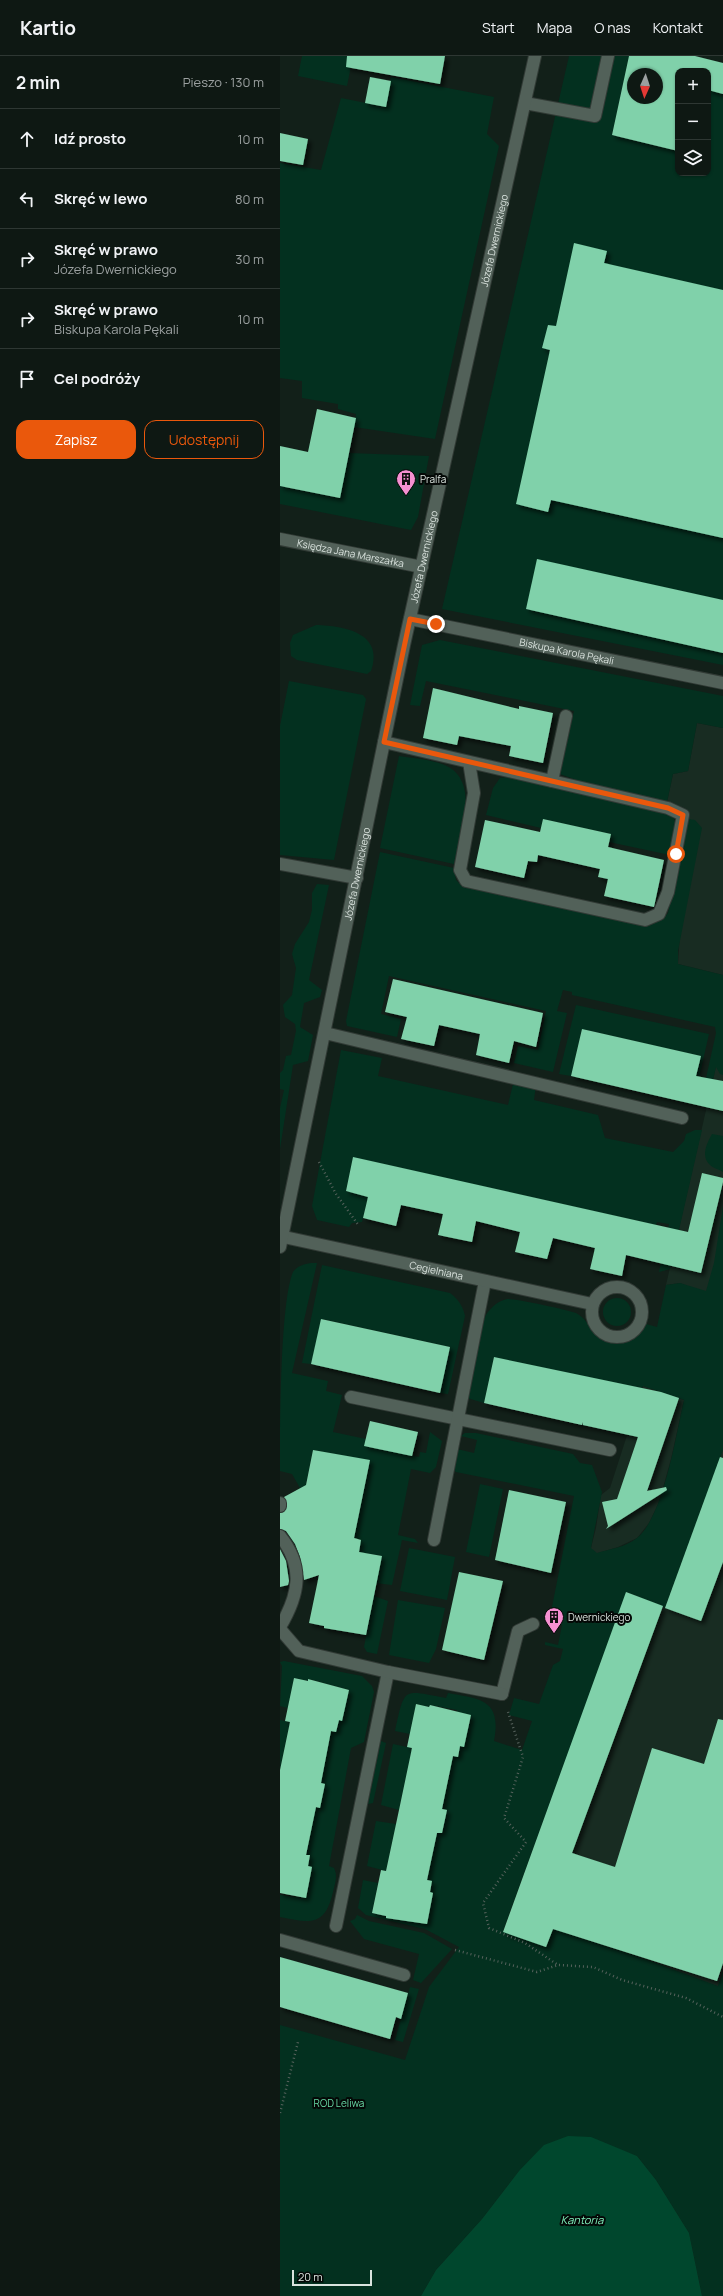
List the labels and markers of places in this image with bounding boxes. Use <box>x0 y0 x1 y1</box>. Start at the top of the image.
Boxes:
building icon: Pralfa <box>395 468 417 496</box>
place label: Pralfa <box>420 472 446 486</box>
building icon: Dwernickiego <box>543 1606 565 1634</box>
place label: Dwernickiego <box>568 1610 631 1624</box>

